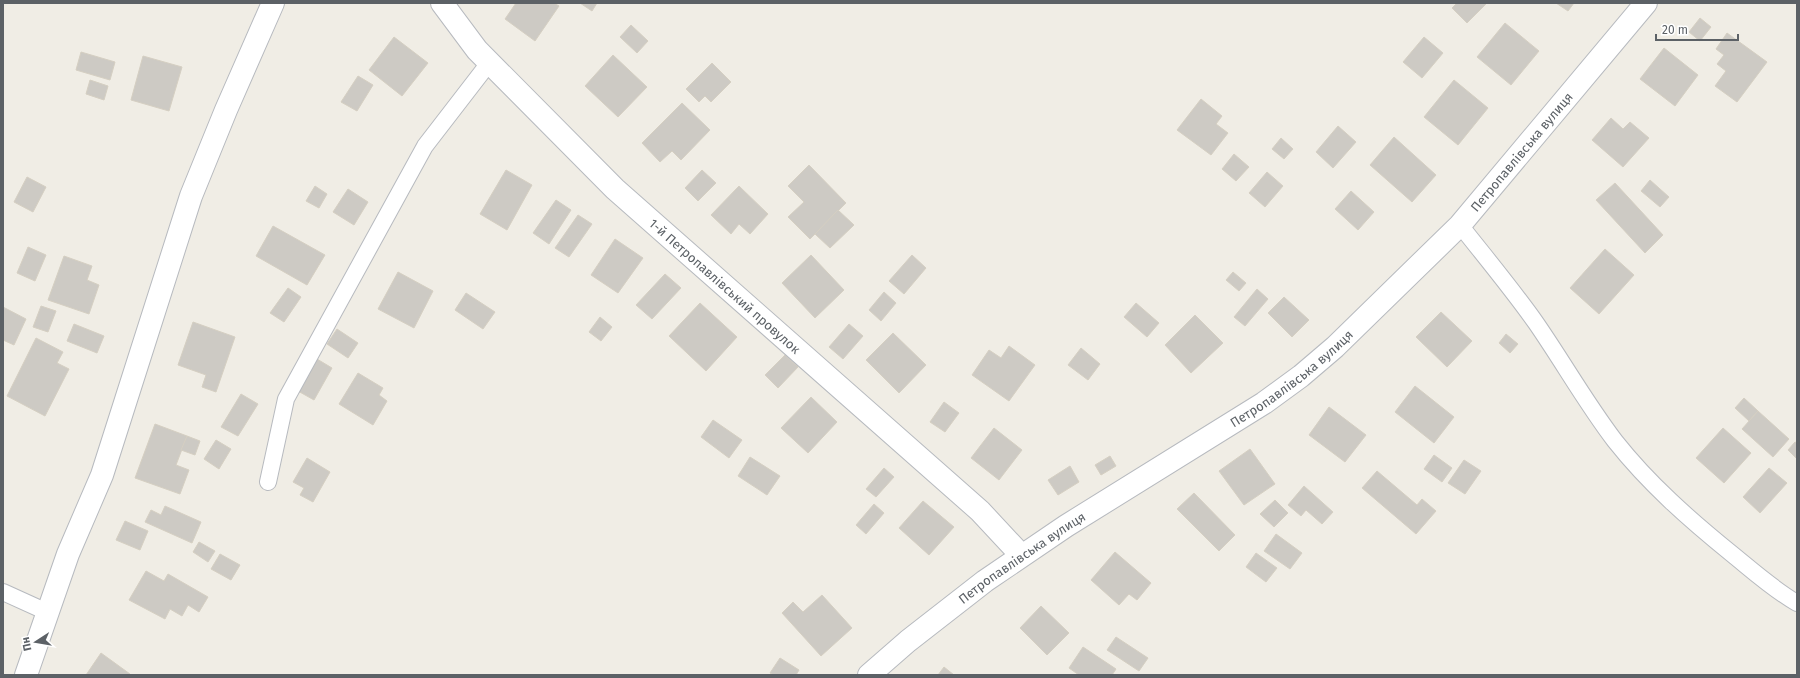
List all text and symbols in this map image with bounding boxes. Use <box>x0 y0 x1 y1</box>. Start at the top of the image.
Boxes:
scale bar <box>1656 16 1738 42</box>
text: 20 m <box>1662 23 1688 37</box>
street label: Петропавлівська вулиця <box>1468 90 1576 215</box>
street label: 1-й Петропавлівський провулок <box>646 216 803 357</box>
street label: Петропавлівська вулиця <box>1227 327 1356 430</box>
street label: Петропавлівська вулиця <box>956 509 1088 607</box>
north arrow <box>16 622 56 662</box>
text: Пн <box>19 636 34 652</box>

